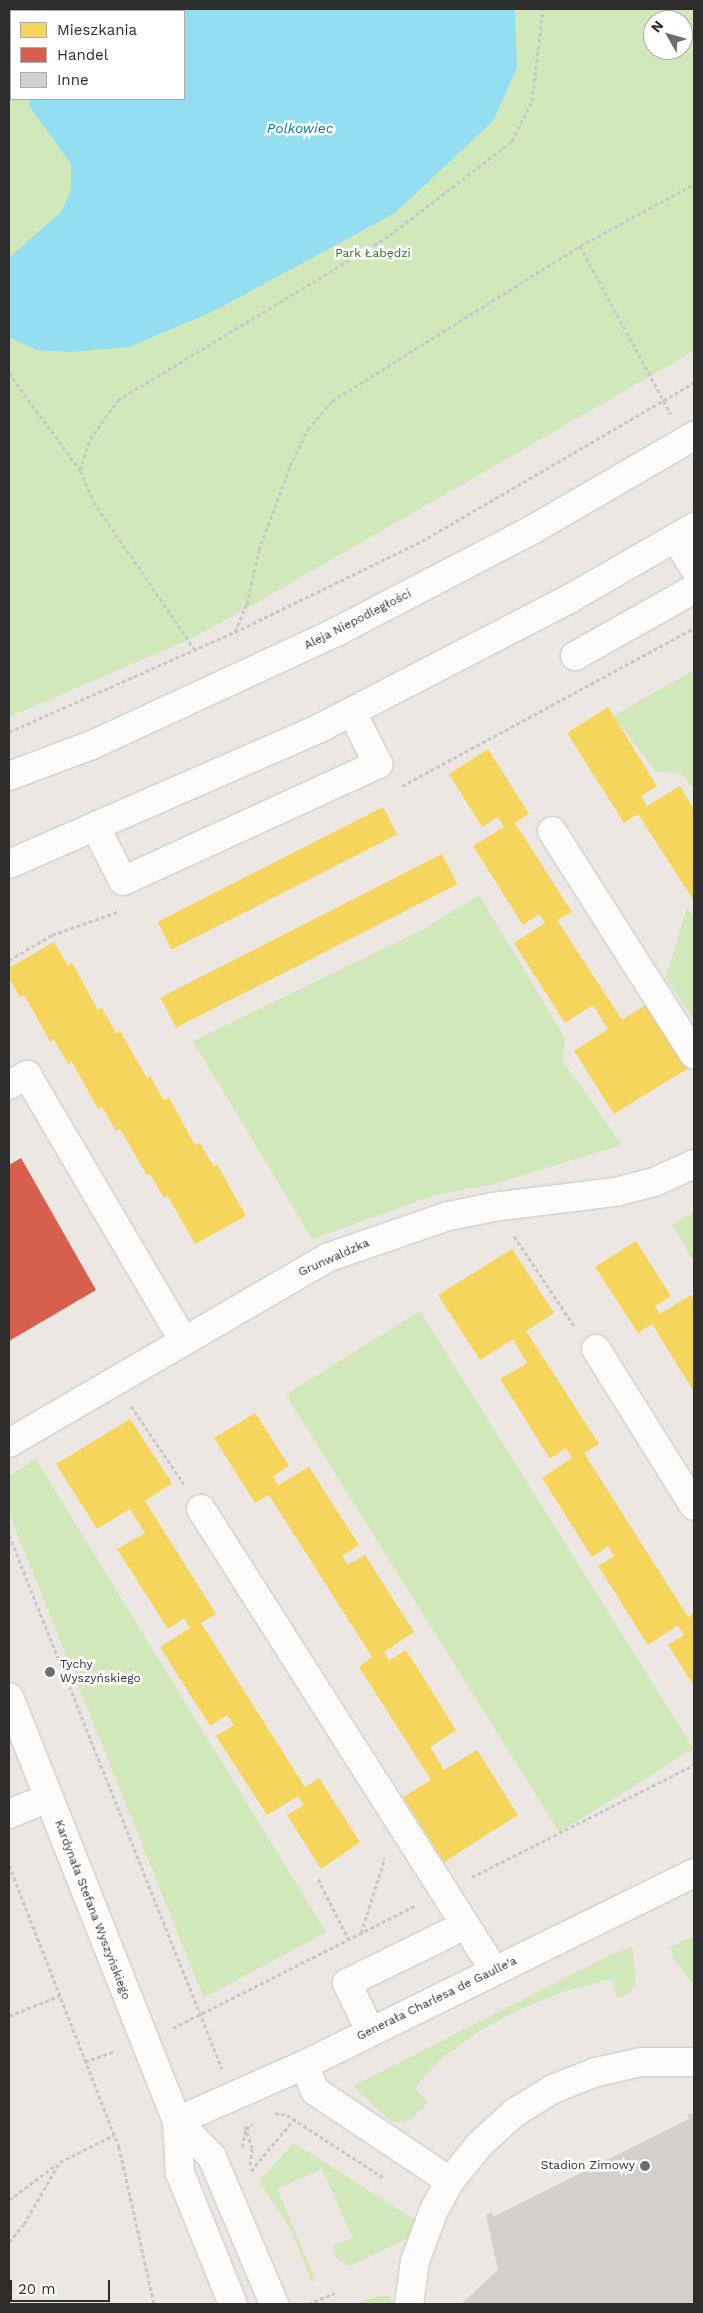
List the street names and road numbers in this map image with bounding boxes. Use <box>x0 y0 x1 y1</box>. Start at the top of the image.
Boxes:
street label: Aleja Niepodległości <box>302 587 414 653</box>
street label: Grunwaldzka <box>296 1236 372 1280</box>
street label: Kardynała Stefana Wyszyńskiego <box>51 1818 133 2002</box>
street label: Generała Charlesa de Gaulle'a <box>354 1954 520 2044</box>

